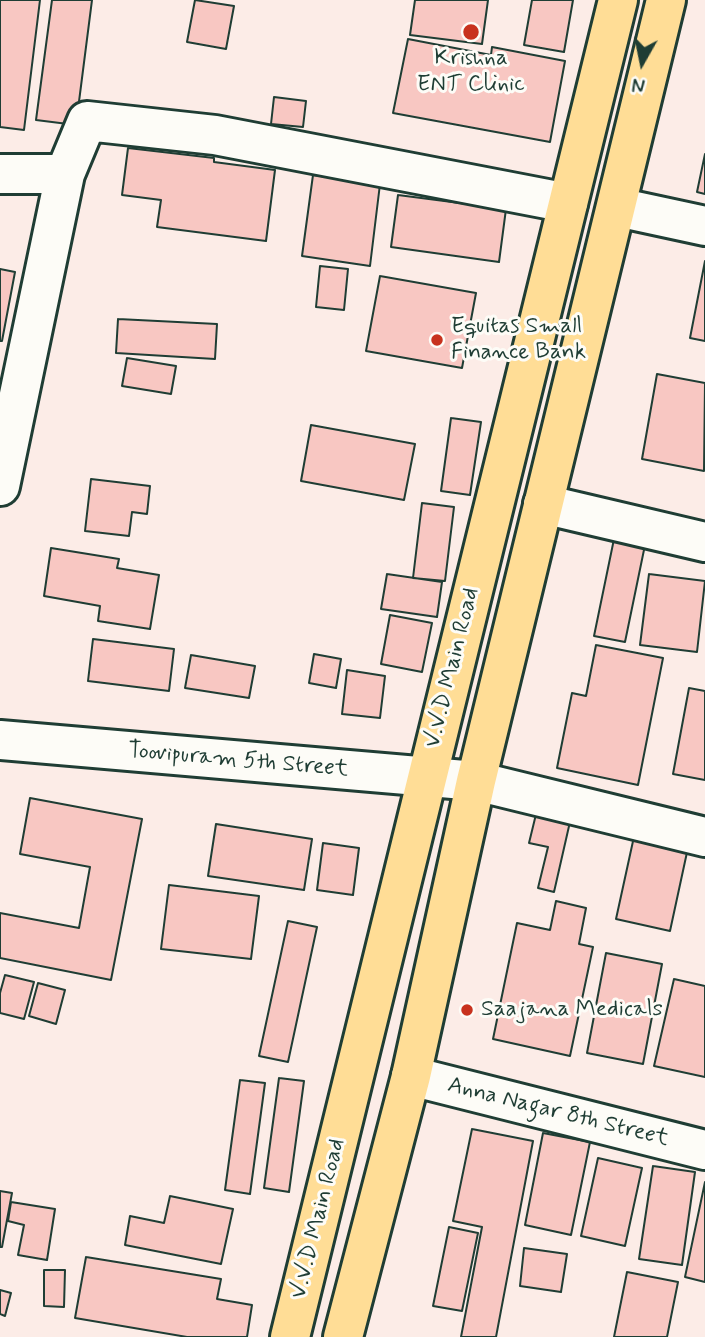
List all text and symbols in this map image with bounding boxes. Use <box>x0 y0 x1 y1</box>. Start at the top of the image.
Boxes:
marker: Krishna ENT Clinic <box>461 22 481 42</box>
north arrow <box>607 28 677 98</box>
place label: Krishna ENT Clinic <box>417 45 525 99</box>
text: N <box>630 71 647 98</box>
place label: Equitas Small Finance Bank <box>451 313 586 367</box>
marker: Equitas Small Finance Bank <box>429 332 445 348</box>
street label: V.V.D Main Road <box>420 585 486 751</box>
street label: Toovipuram 5th Street <box>127 738 349 784</box>
place label: Saajana Medicals <box>481 996 663 1024</box>
marker: Saajana Medicals <box>459 1002 475 1018</box>
street label: Anna Nagar 8th Street <box>445 1072 671 1154</box>
street label: V.V.D Main Road <box>286 1136 352 1302</box>

